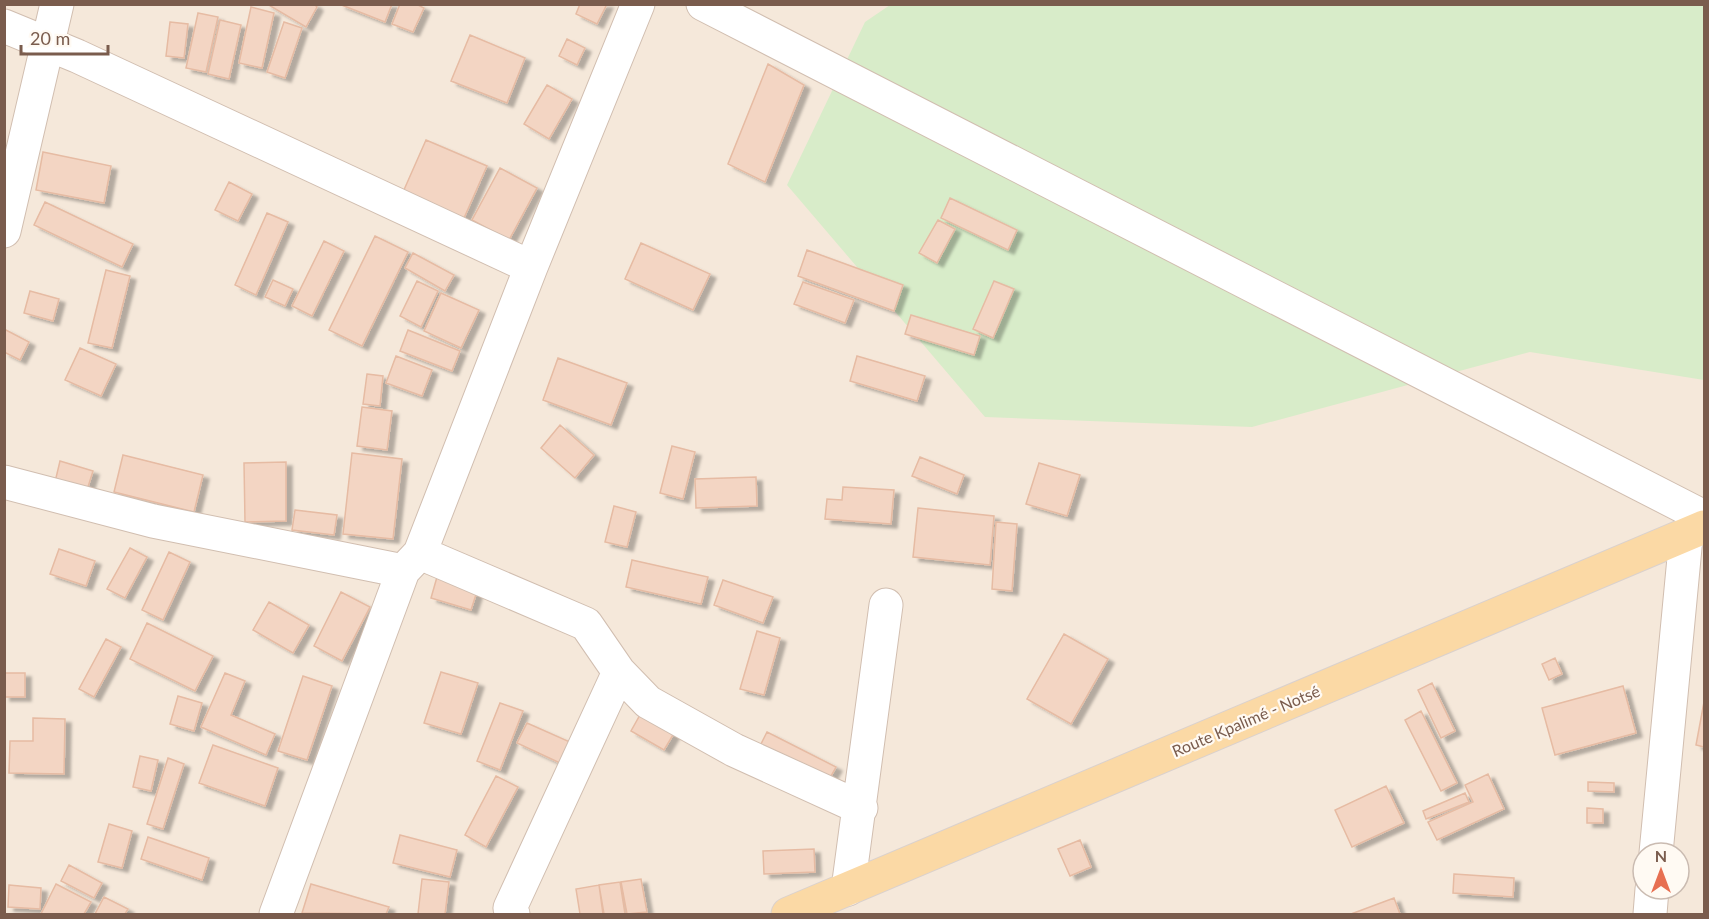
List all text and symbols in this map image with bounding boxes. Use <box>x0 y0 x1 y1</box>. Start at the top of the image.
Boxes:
scale bar <box>21 18 108 56</box>
text: 20 m <box>30 27 70 49</box>
street label: Route Kpalimé - Notsé <box>1169 681 1323 760</box>
north arrow <box>1631 841 1691 901</box>
text: N <box>1655 846 1667 865</box>

